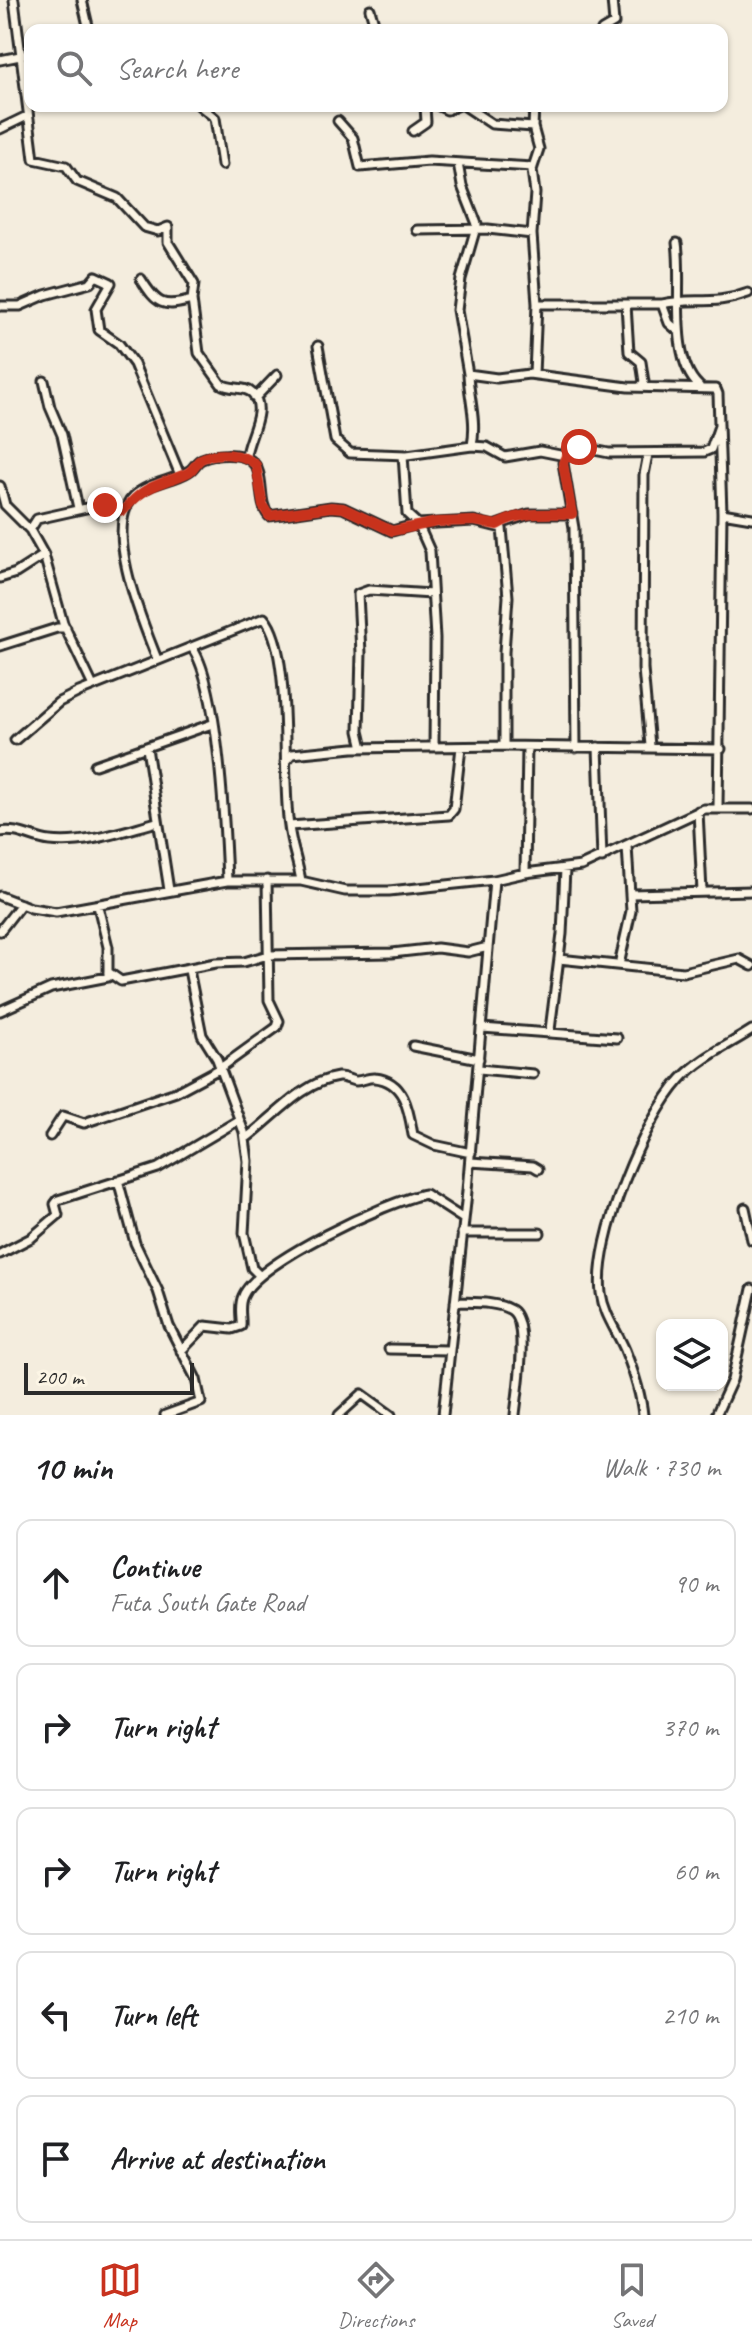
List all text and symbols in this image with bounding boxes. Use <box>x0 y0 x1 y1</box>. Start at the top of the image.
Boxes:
search box <box>24 24 728 112</box>
icon: search <box>52 46 96 90</box>
text: Search here <box>116 49 238 87</box>
route start <box>561 429 597 465</box>
route end <box>87 487 123 523</box>
map controls <box>656 1319 728 1391</box>
button: layers <box>656 1319 728 1391</box>
scale bar <box>24 1359 194 1395</box>
text: 200 m <box>36 1363 83 1391</box>
text: 10 min <box>32 1446 112 1489</box>
text: Walk · 730 m <box>603 1451 720 1484</box>
text: Continue <box>110 1548 200 1586</box>
icon: ahead <box>34 1561 78 1605</box>
text: 90 m <box>674 1567 718 1600</box>
text: Futa South Gate Road <box>110 1586 305 1619</box>
icon: right <box>34 1705 78 1749</box>
text: Turn right <box>110 1708 215 1746</box>
text: 370 m <box>662 1711 718 1744</box>
icon: right <box>34 1849 78 1893</box>
text: Turn right <box>110 1852 215 1890</box>
text: 60 m <box>674 1855 718 1888</box>
icon: left <box>34 1993 78 2037</box>
text: Turn left <box>110 1996 197 2034</box>
text: 210 m <box>662 1999 718 2032</box>
icon: arrive <box>34 2137 78 2181</box>
text: Arrive at destination <box>110 2140 325 2178</box>
tab: Map <box>98 2258 142 2334</box>
tab: Directions <box>338 2258 414 2334</box>
tab: Saved <box>610 2258 654 2334</box>

